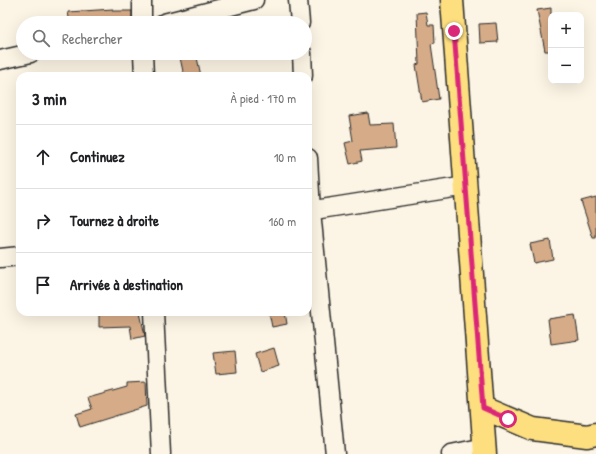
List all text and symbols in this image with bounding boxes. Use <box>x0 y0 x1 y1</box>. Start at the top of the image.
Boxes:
map controls <box>548 12 584 84</box>
button: + <box>548 12 584 48</box>
search box <box>16 16 312 60</box>
route end <box>445 22 463 40</box>
icon: search <box>30 27 52 49</box>
text: Rechercher <box>62 28 123 49</box>
button: − <box>548 48 584 84</box>
text: 3 min <box>32 87 67 110</box>
text: À pied · 170 m <box>231 89 296 107</box>
icon: ahead <box>32 146 54 168</box>
text: Continuez <box>70 146 125 167</box>
text: 10 m <box>274 148 296 166</box>
icon: right <box>32 210 54 232</box>
text: Tournez à droite <box>70 210 159 231</box>
text: 160 m <box>268 212 296 230</box>
icon: arrive <box>32 274 54 296</box>
text: Arrivée à destination <box>70 274 183 295</box>
route start <box>499 410 517 428</box>

